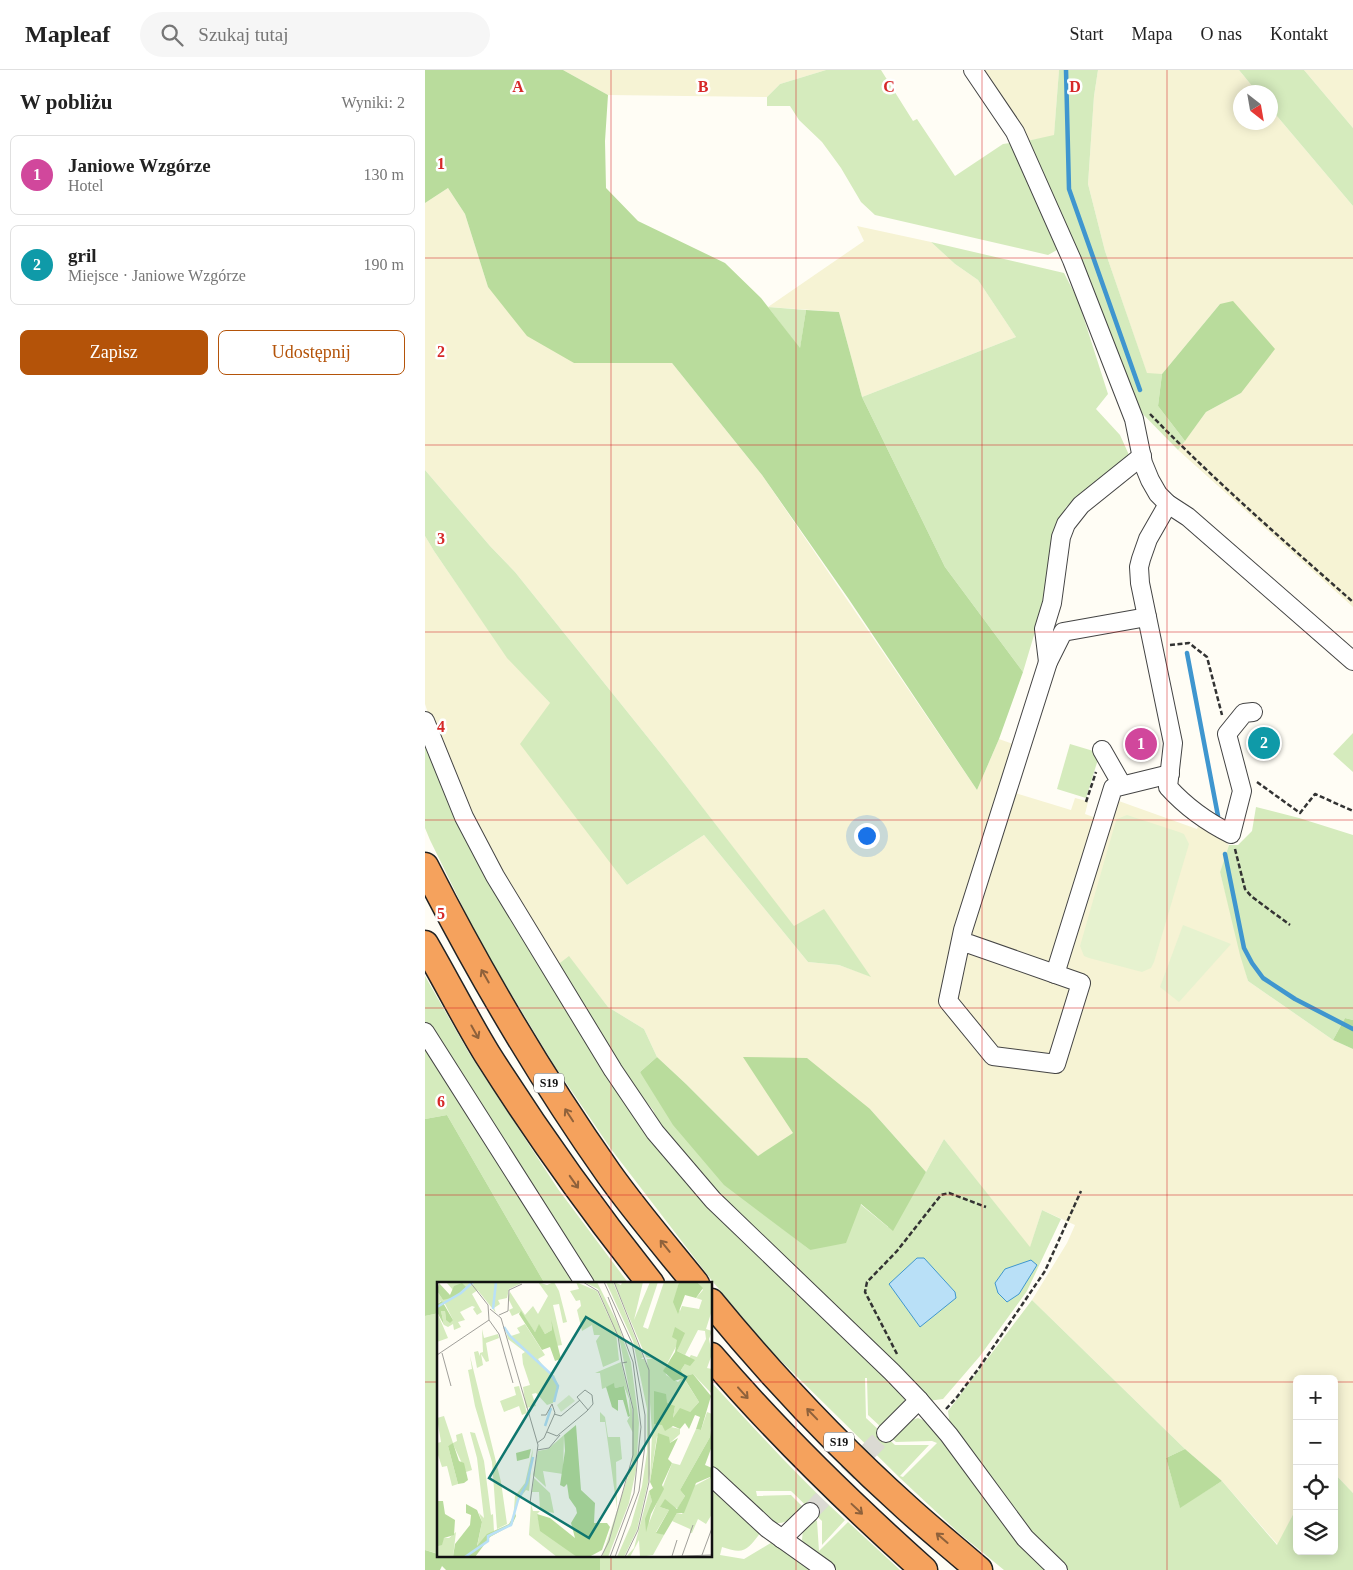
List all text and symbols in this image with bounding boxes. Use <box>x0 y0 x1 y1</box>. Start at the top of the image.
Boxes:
search box <box>140 12 490 57</box>
text: Mapleaf <box>25 21 110 47</box>
icon: search <box>158 21 186 49</box>
text: Szukaj tutaj <box>198 24 289 45</box>
text: Start <box>1070 24 1104 44</box>
text: Mapa <box>1132 24 1173 44</box>
text: O nas <box>1201 24 1242 44</box>
text: Kontakt <box>1270 24 1328 44</box>
text: A <box>512 78 524 95</box>
text: B <box>698 78 709 95</box>
text: C <box>883 78 895 95</box>
text: D <box>1069 78 1081 95</box>
north arrow <box>1233 85 1278 130</box>
text: W pobliżu <box>20 90 112 114</box>
text: Wyniki: 2 <box>342 94 405 111</box>
text: Janiowe Wzgórze <box>68 155 211 176</box>
text: 1 <box>437 155 445 172</box>
text: 1 <box>33 166 41 183</box>
text: 130 m <box>364 166 404 183</box>
text: Hotel <box>68 177 104 194</box>
text: gril <box>68 245 97 266</box>
text: 2 <box>33 256 41 273</box>
text: 190 m <box>364 256 404 273</box>
text: Miejsce · Janiowe Wzgórze <box>68 267 246 284</box>
button: Zapisz <box>20 330 208 375</box>
button: Udostępnij <box>218 330 405 375</box>
text: 2 <box>437 343 445 360</box>
text: 3 <box>437 530 445 547</box>
text: 4 <box>437 718 445 735</box>
pin: 2 <box>1248 724 1280 762</box>
pin: 1 <box>1125 725 1157 763</box>
your location <box>854 823 880 849</box>
text: 5 <box>437 905 445 922</box>
one-way arrow <box>479 970 489 984</box>
one-way arrow <box>470 1024 480 1039</box>
road number: S19 <box>534 1074 564 1092</box>
text: 6 <box>437 1093 445 1110</box>
one-way arrow <box>564 1108 574 1122</box>
one-way arrow <box>569 1175 579 1189</box>
one-way arrow <box>660 1240 671 1253</box>
inset map <box>437 1282 713 1558</box>
map controls <box>1293 1375 1338 1555</box>
button: + <box>1293 1375 1338 1420</box>
one-way arrow <box>738 1386 749 1399</box>
one-way arrow <box>806 1408 818 1420</box>
button: − <box>1293 1420 1338 1465</box>
road number: S19 <box>824 1432 854 1451</box>
button: locate <box>1293 1465 1338 1510</box>
one-way arrow <box>851 1503 864 1515</box>
button: layers <box>1293 1510 1338 1555</box>
one-way arrow <box>936 1533 949 1544</box>

